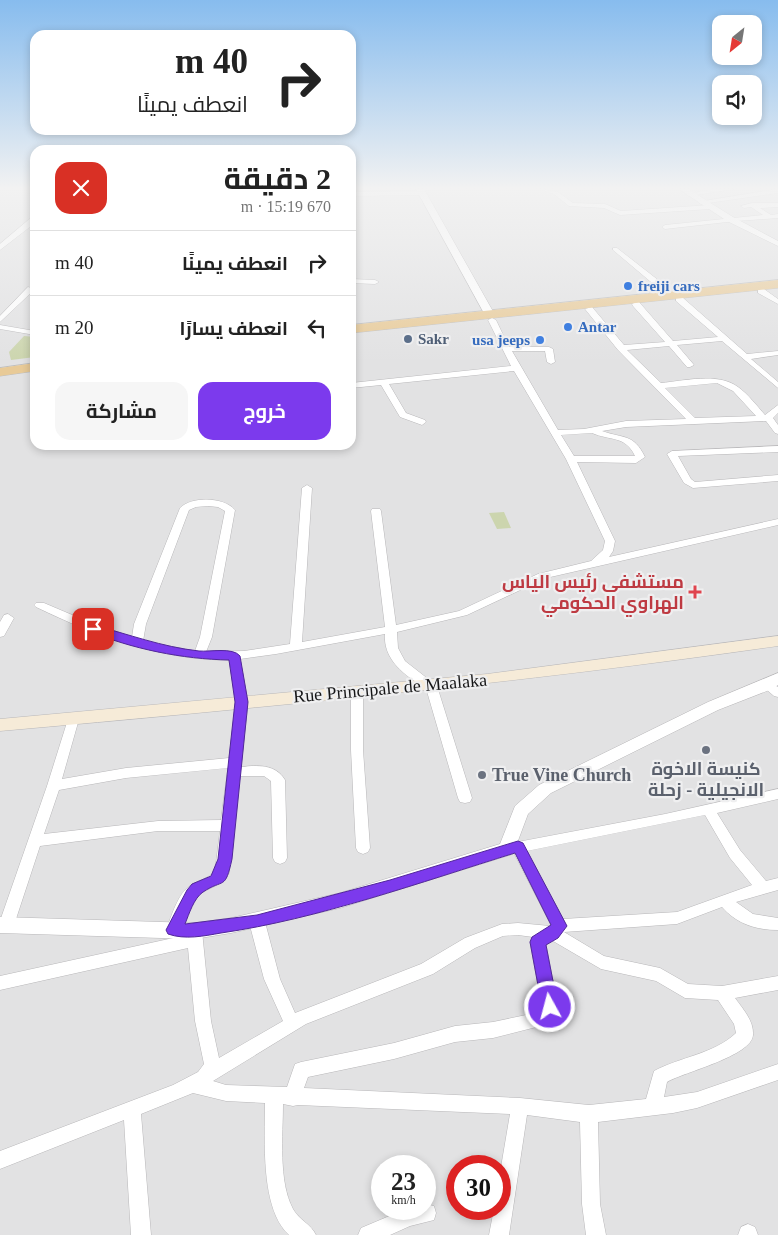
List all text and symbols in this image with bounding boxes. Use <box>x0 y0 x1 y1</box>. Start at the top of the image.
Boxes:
north arrow <box>712 15 762 65</box>
map controls <box>712 15 762 125</box>
text: 40 m <box>175 42 248 81</box>
icon: right <box>266 50 331 115</box>
button: sound <box>712 75 762 125</box>
text: انعطف يمينًا <box>137 92 248 117</box>
button: close <box>55 162 107 214</box>
text: 2 دقيقة <box>224 162 331 195</box>
text: 670 m · 15:19 <box>241 198 331 215</box>
icon: right <box>303 249 331 277</box>
text: 40 m <box>55 252 94 273</box>
text: انعطف يمينًا <box>182 253 288 274</box>
place label: freiji cars <box>638 278 700 294</box>
marker: freiji cars <box>622 280 634 292</box>
icon: left <box>303 314 331 342</box>
text: 20 m <box>55 317 94 338</box>
text: انعطف يسارًا <box>180 318 288 339</box>
place label: Antar <box>578 319 617 335</box>
marker: Antar <box>562 321 574 333</box>
place label: Sakr <box>418 331 449 347</box>
place label: usa jeeps <box>472 332 530 348</box>
marker: Sakr <box>402 333 414 345</box>
marker: usa jeeps <box>534 334 546 346</box>
button: مشاركة <box>55 382 188 440</box>
button: خروج <box>198 382 331 440</box>
place label: مستشفى رئيس الياس الهراوي الحكومي <box>502 572 684 618</box>
marker: مستشفى رئيس الياس الهراوي الحكومي <box>688 585 702 599</box>
pin <box>72 608 114 650</box>
icon: arrive <box>79 615 107 643</box>
street label: Rue Principale de Maalaka <box>292 670 488 706</box>
marker: كنيسة الاخوة الانجيلية - زحلة <box>700 744 712 756</box>
place label: كنيسة الاخوة الانجيلية - زحلة <box>648 759 764 801</box>
place label: True Vine Church <box>492 765 631 785</box>
marker: True Vine Church <box>476 769 488 781</box>
position arrow <box>523 980 575 1032</box>
speed limit sign: 30 <box>446 1155 511 1220</box>
text: 23 <box>391 1168 416 1195</box>
text: km/h <box>391 1193 416 1207</box>

